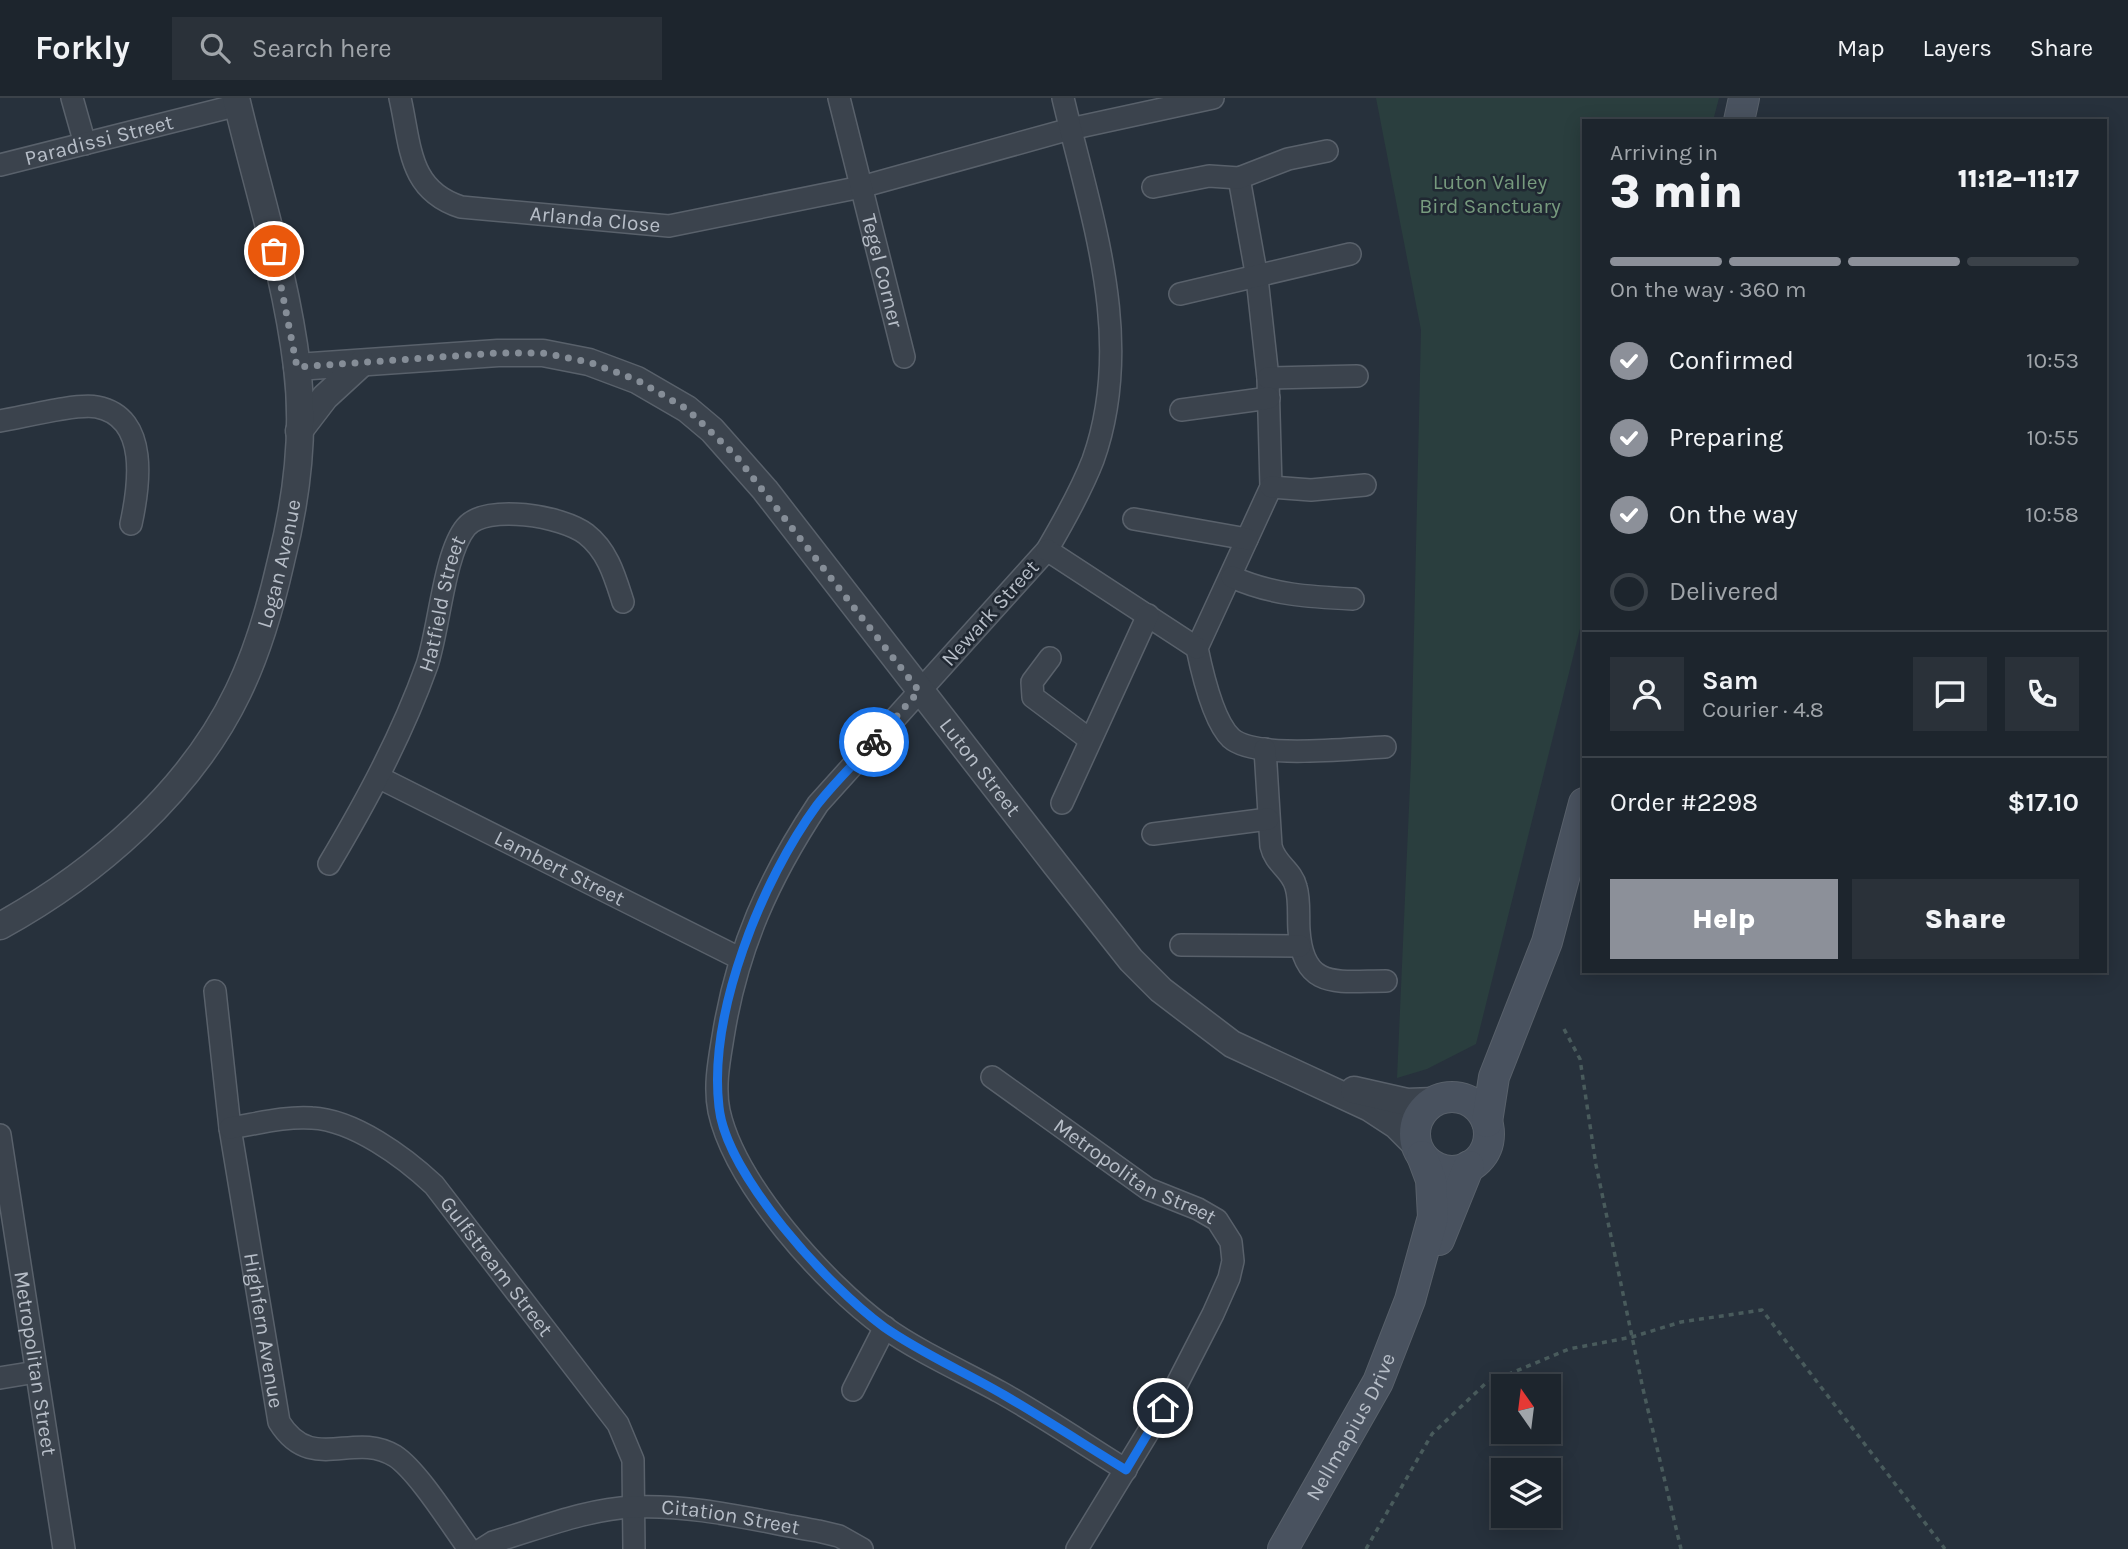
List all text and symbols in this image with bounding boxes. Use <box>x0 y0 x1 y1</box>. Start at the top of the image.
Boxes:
search box <box>172 17 662 80</box>
text: Forkly <box>35 29 130 67</box>
icon: search <box>196 29 234 67</box>
text: Search here <box>252 33 392 64</box>
text: Map <box>1837 34 1885 62</box>
text: Layers <box>1923 34 1992 62</box>
text: Share <box>2030 34 2093 62</box>
street label: Paradissi Street <box>22 110 176 170</box>
text: Arriving in <box>1610 139 1718 166</box>
text: 11:12–11:17 <box>1958 163 2079 194</box>
text: 3 min <box>1610 165 1743 219</box>
park label: Luton Valley Bird Sanctuary <box>1419 170 1561 218</box>
street label: Arlanda Close <box>529 201 661 237</box>
street label: Tegel Corner <box>857 211 908 330</box>
pin <box>244 221 304 281</box>
icon: bag <box>255 232 293 270</box>
text: On the way · 360 m <box>1610 276 1806 303</box>
icon: check <box>1610 342 1648 380</box>
text: Confirmed <box>1669 345 1794 376</box>
text: 10:53 <box>2026 347 2079 374</box>
icon: check <box>1610 419 1648 457</box>
text: Preparing <box>1669 422 1783 453</box>
text: 10:55 <box>2026 424 2079 451</box>
icon: check <box>1610 496 1648 534</box>
street label: Logan Avenue <box>252 498 306 631</box>
text: On the way <box>1669 499 1798 530</box>
text: 10:58 <box>2025 501 2079 528</box>
street label: Hatfield Street <box>414 532 470 675</box>
street label: Newark Street <box>936 555 1044 671</box>
text: Delivered <box>1669 576 1779 607</box>
button: person <box>1610 657 1684 731</box>
button: chat <box>1913 657 1987 731</box>
button: phone <box>2005 657 2079 731</box>
text: Sam <box>1702 665 1758 696</box>
text: Courier · 4.8 <box>1702 696 1824 723</box>
courier <box>839 707 909 777</box>
street label: Luton Street <box>935 713 1026 821</box>
icon: bike <box>855 723 893 761</box>
text: Order #2298 <box>1610 787 1758 818</box>
text: $17.10 <box>2008 787 2079 818</box>
street label: Lambert Street <box>491 825 629 911</box>
button: Help <box>1610 879 1838 959</box>
button: Share <box>1852 879 2079 959</box>
street label: Metropolitan Street <box>1049 1113 1221 1229</box>
street label: Gulfstream Street <box>435 1192 558 1341</box>
street label: Highfern Avenue <box>239 1251 288 1410</box>
street label: Metropolitan Street <box>9 1269 61 1457</box>
street label: Nellmapius Drive <box>1301 1350 1400 1505</box>
north arrow <box>1491 1374 1561 1444</box>
map controls <box>1491 1374 1561 1528</box>
pin <box>1133 1378 1193 1438</box>
icon: home <box>1144 1389 1182 1427</box>
button: layers <box>1491 1458 1561 1528</box>
street label: Citation Street <box>661 1495 802 1540</box>

